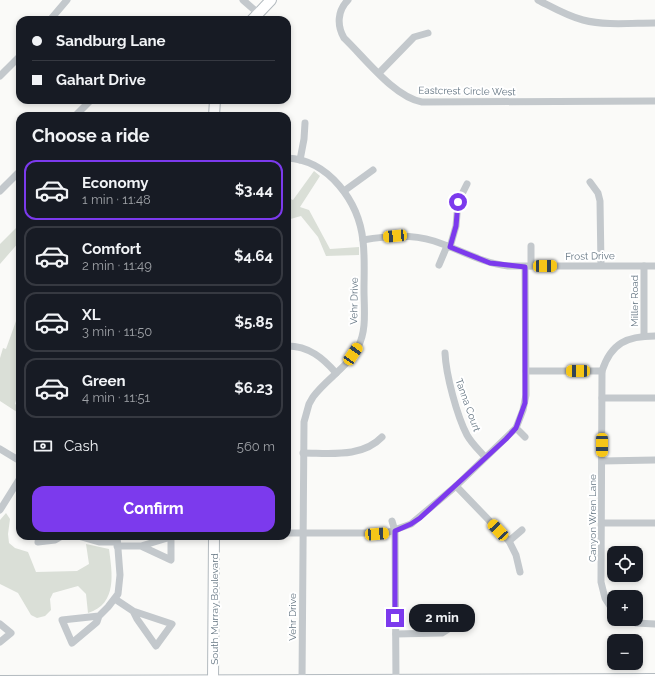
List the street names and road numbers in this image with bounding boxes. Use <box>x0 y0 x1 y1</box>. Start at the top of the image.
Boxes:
street label: Eastcrest Circle West <box>418 85 517 97</box>
street label: Frost Drive <box>565 250 615 262</box>
street label: Miller Road <box>629 275 640 327</box>
street label: Vehr Drive <box>348 277 360 325</box>
street label: Tanna Court <box>453 377 483 434</box>
street label: Canyon Wren Lane <box>587 474 598 562</box>
street label: South Murray Boulevard <box>209 553 220 665</box>
street label: Vehr Drive <box>287 593 298 641</box>

